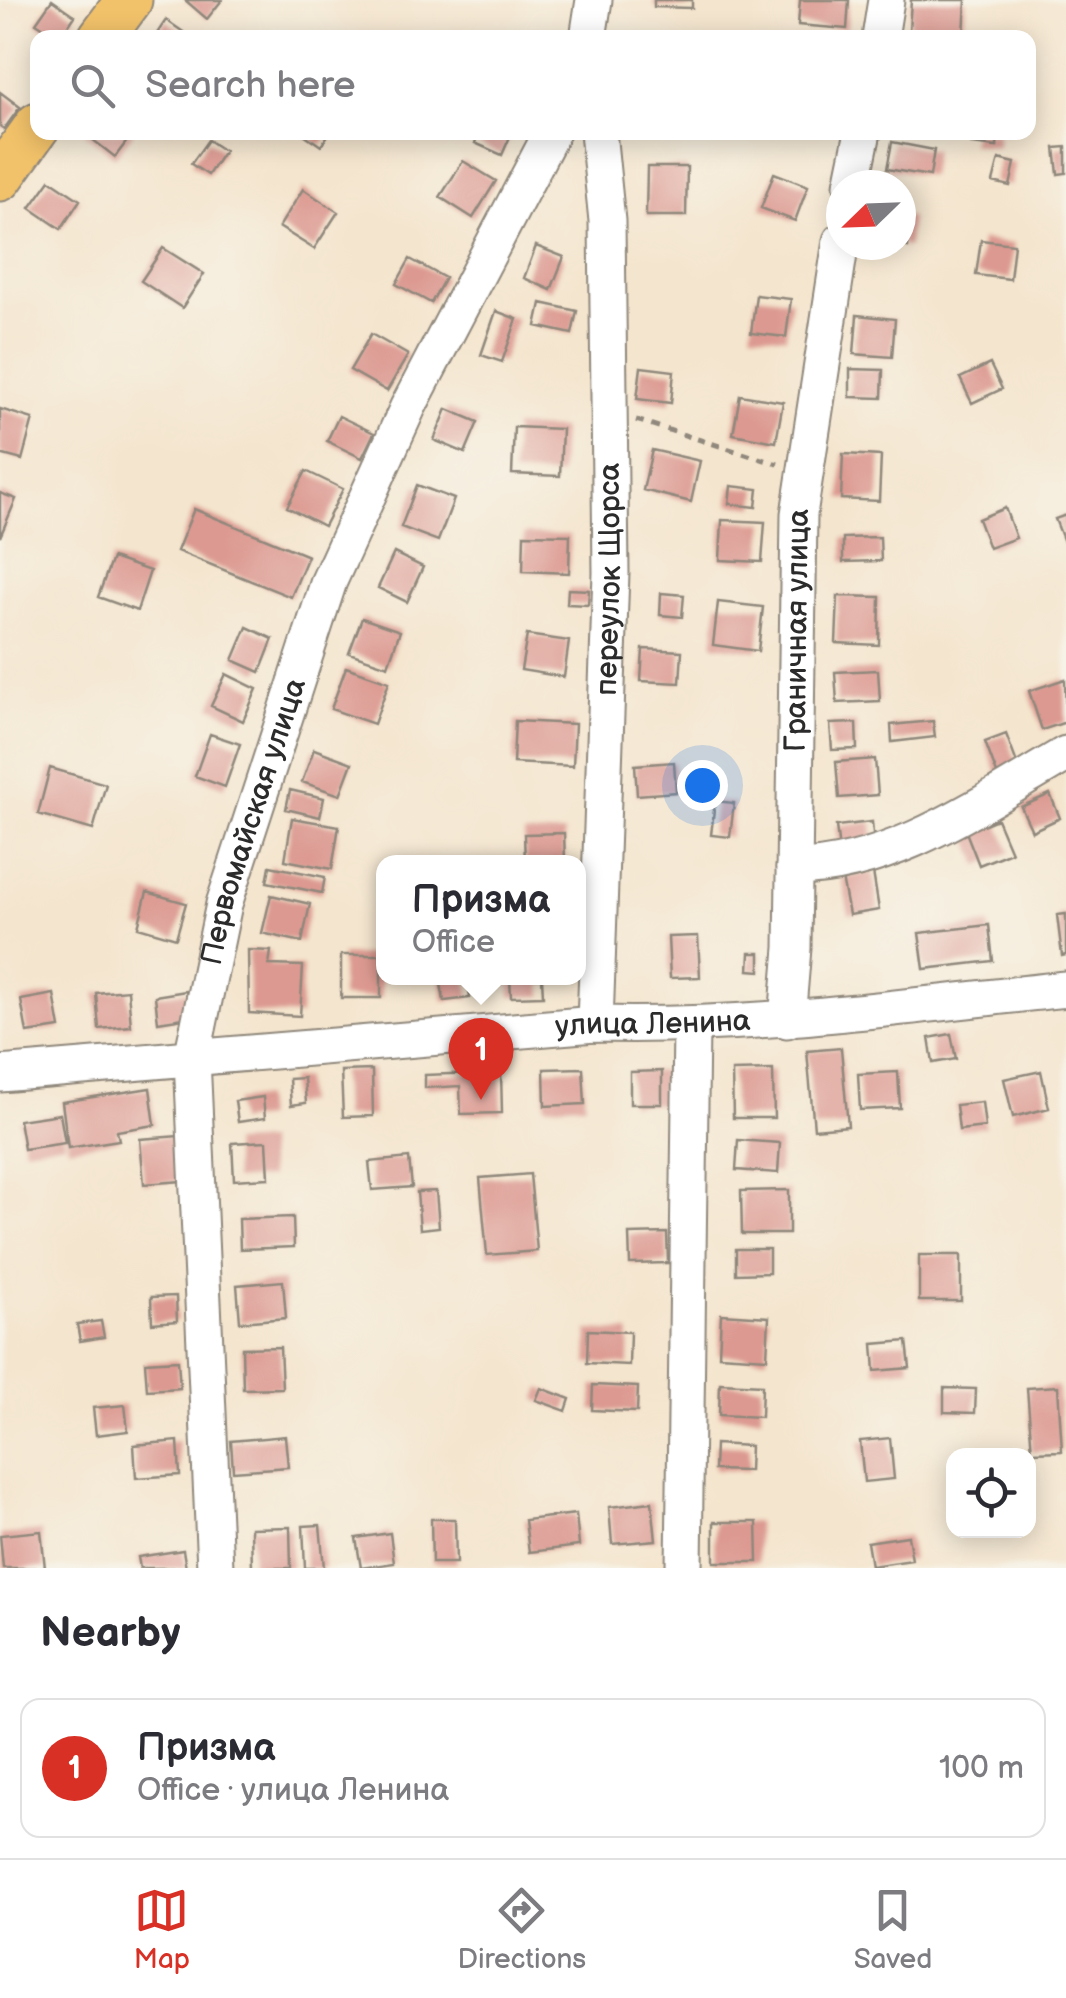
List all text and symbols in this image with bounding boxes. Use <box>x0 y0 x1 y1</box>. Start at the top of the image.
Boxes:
search box <box>30 30 1036 140</box>
icon: search <box>65 58 120 113</box>
text: Search here <box>145 63 356 108</box>
north arrow <box>826 170 916 260</box>
street label: переулок Щорса <box>589 462 629 696</box>
street label: Граничная улица <box>778 508 817 752</box>
street label: Первомайская улица <box>194 674 314 968</box>
your location <box>677 760 728 811</box>
popup <box>376 855 586 985</box>
text: Призма <box>412 878 550 923</box>
text: Office <box>412 923 495 962</box>
street label: улица Ленина <box>554 1003 752 1045</box>
pin: 1 <box>448 1018 514 1100</box>
map controls <box>946 1448 1036 1538</box>
button: locate <box>946 1448 1036 1538</box>
text: Nearby <box>40 1608 180 1659</box>
text: Призма <box>137 1726 275 1771</box>
text: 1 <box>68 1749 81 1788</box>
text: 100 m <box>939 1749 1024 1788</box>
text: Office · улица Ленина <box>137 1771 449 1810</box>
tab: Map <box>134 1883 190 1976</box>
tab: Directions <box>457 1883 586 1976</box>
tab: Saved <box>854 1883 932 1976</box>

